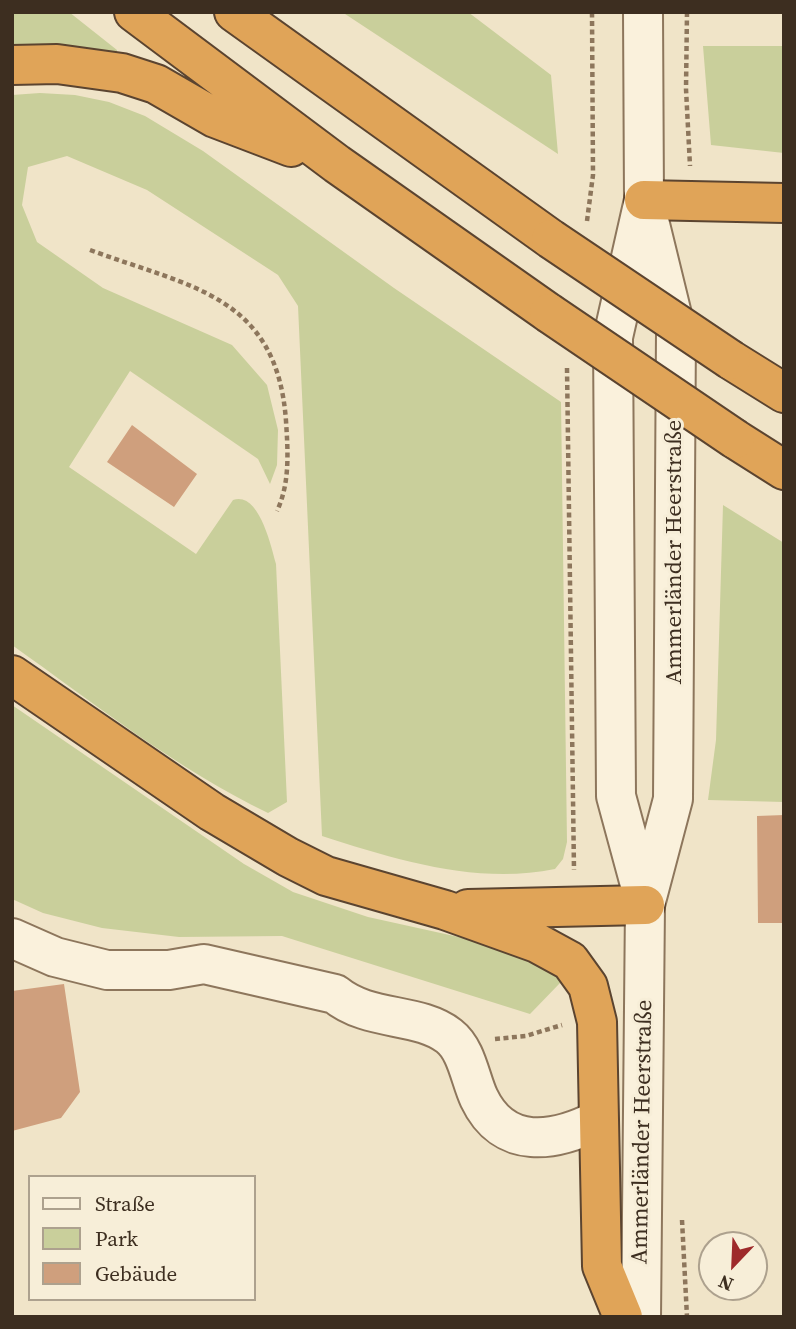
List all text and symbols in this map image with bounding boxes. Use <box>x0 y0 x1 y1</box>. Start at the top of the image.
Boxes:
street label: Ammerländer Heerstraße <box>661 420 689 684</box>
street label: Ammerländer Heerstraße <box>627 1000 659 1264</box>
legend <box>28 1175 256 1301</box>
text: Straße <box>95 1189 155 1218</box>
text: Park <box>95 1224 138 1253</box>
north arrow <box>698 1231 768 1301</box>
text: Gebäude <box>95 1259 177 1288</box>
text: N <box>714 1269 737 1298</box>

